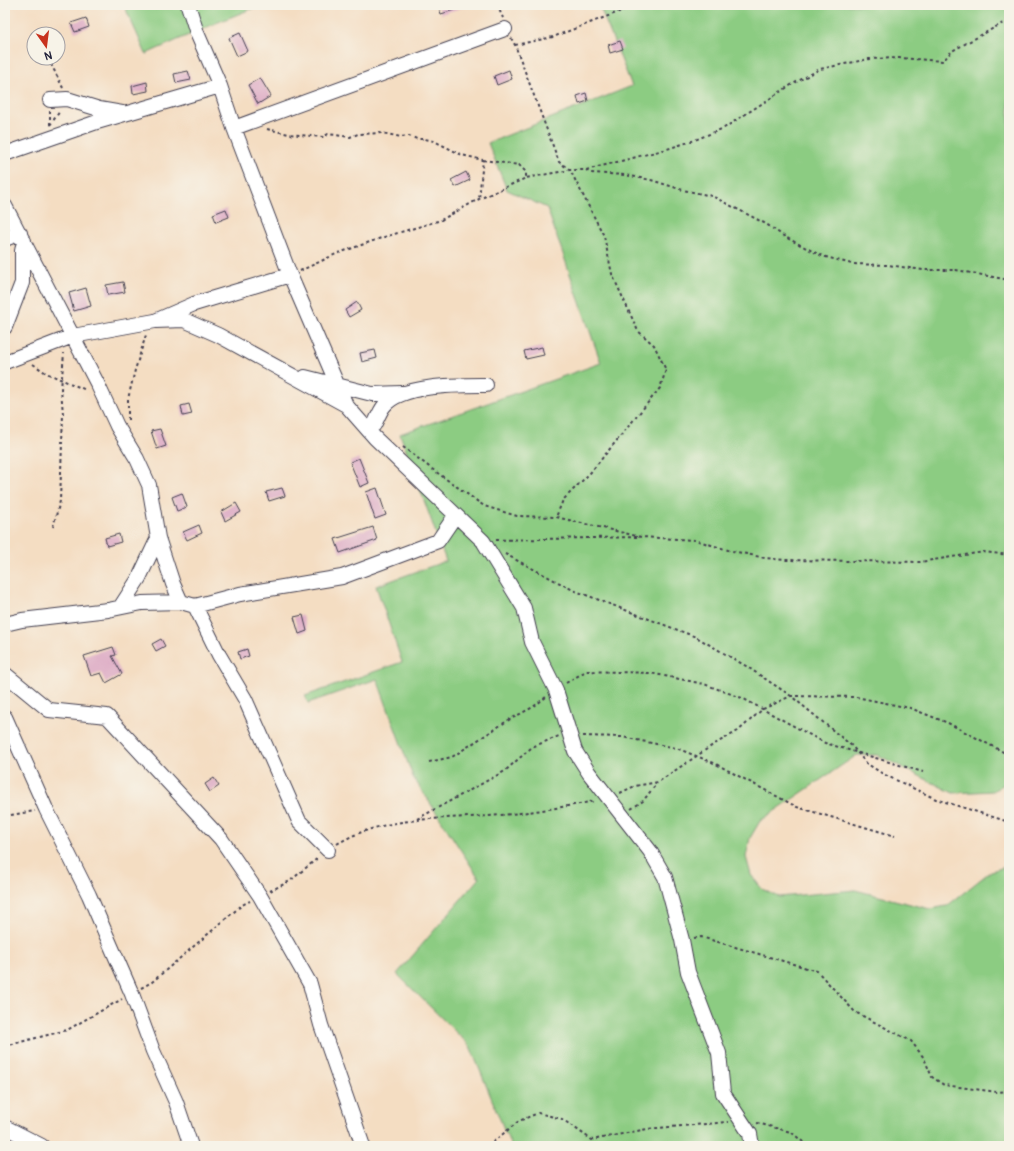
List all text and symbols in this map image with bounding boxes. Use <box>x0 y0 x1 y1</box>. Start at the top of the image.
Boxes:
north arrow <box>26 26 66 66</box>
text: N <box>43 48 53 63</box>

